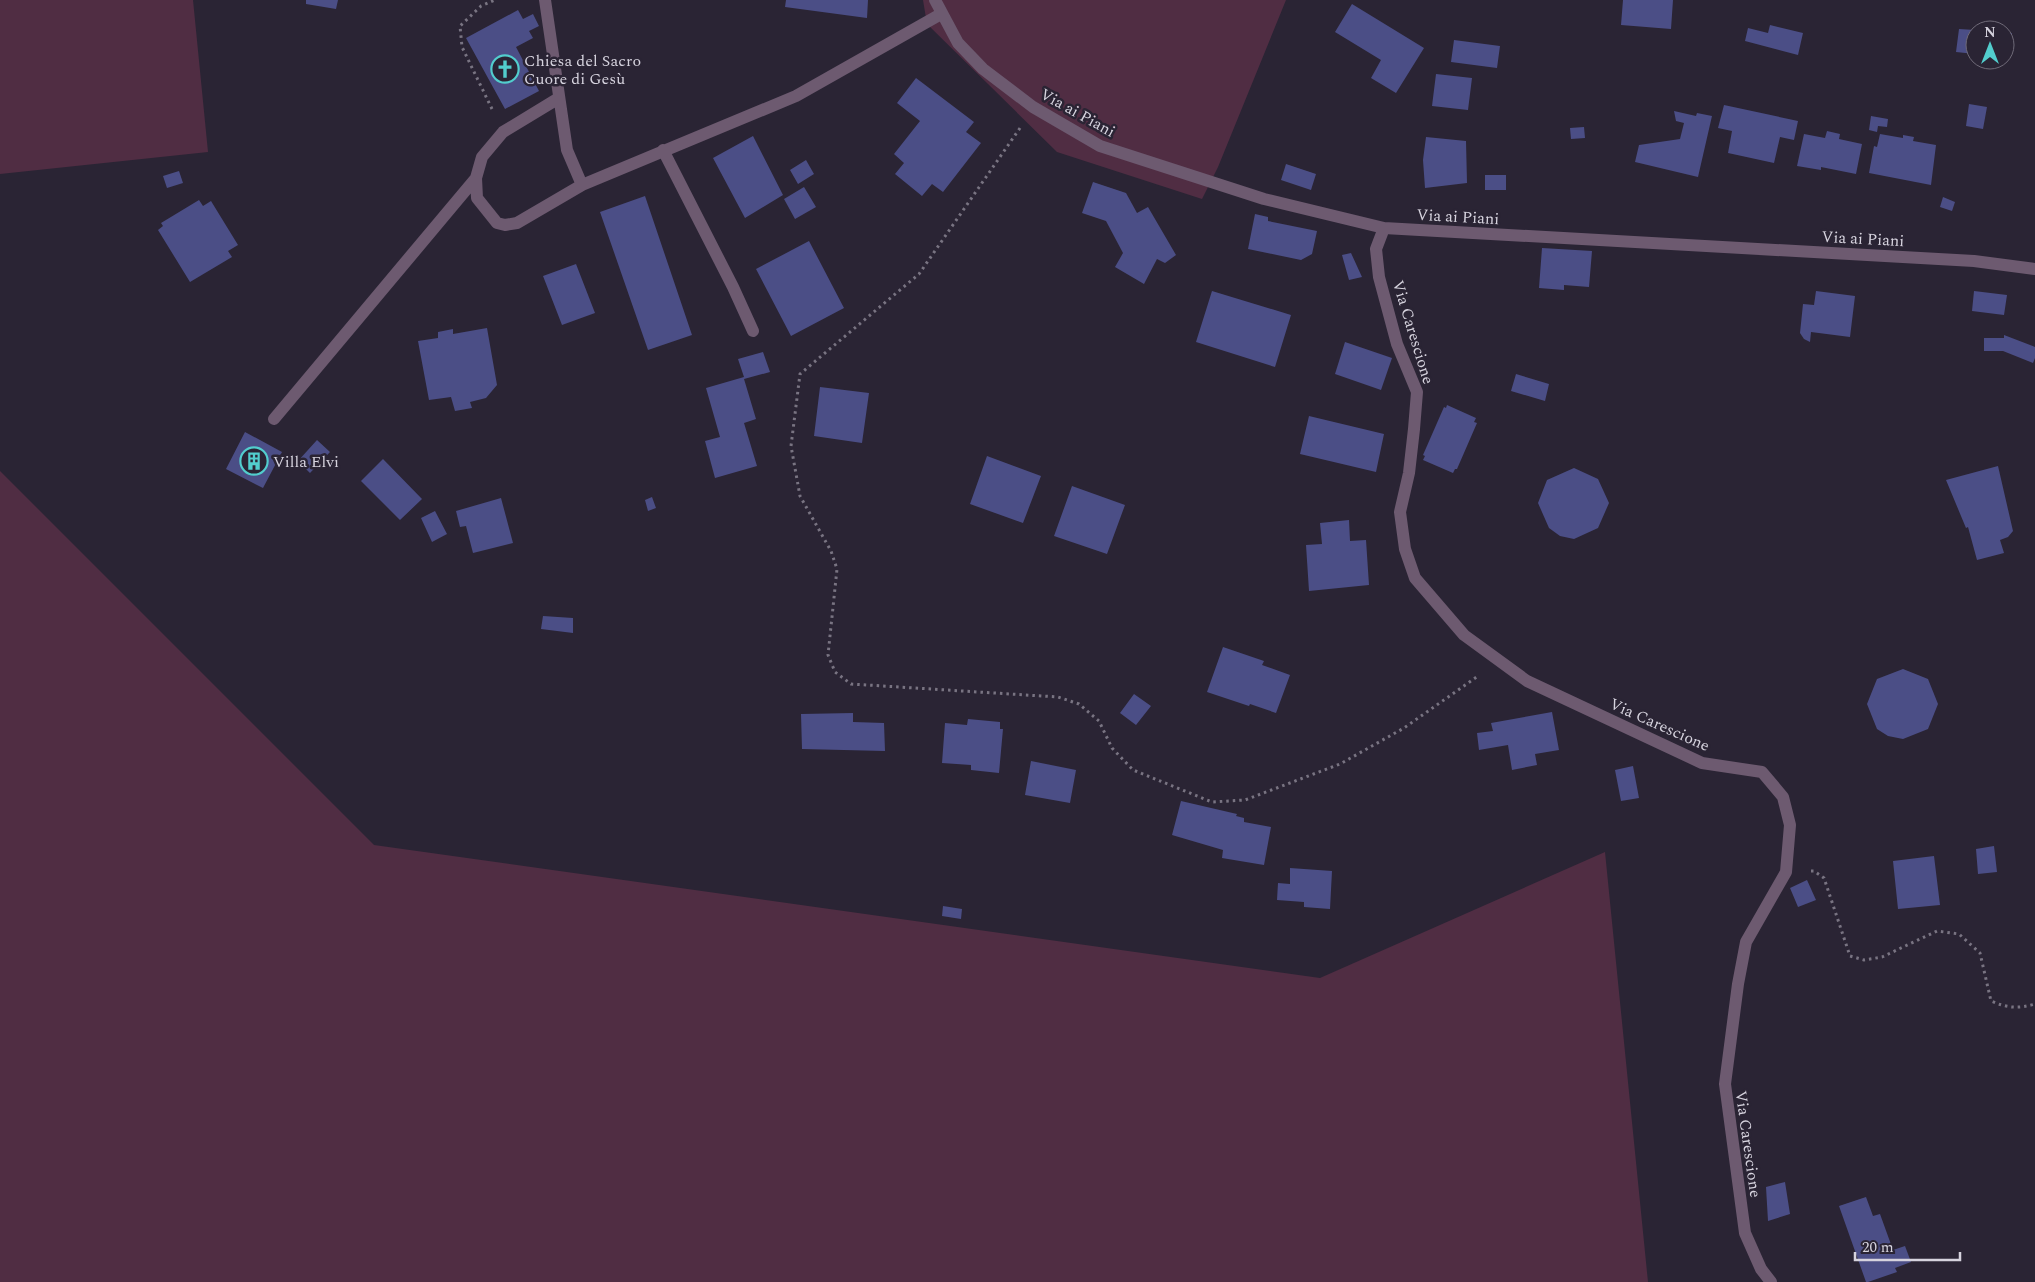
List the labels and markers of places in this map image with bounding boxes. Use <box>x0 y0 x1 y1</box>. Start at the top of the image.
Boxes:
place label: Chiesa del Sacro Cuore di Gesù <box>524 49 641 91</box>
church icon: Chiesa del Sacro Cuore di Gesù <box>490 54 520 84</box>
building icon: Villa Elvi <box>239 446 269 476</box>
place label: Villa Elvi <box>273 450 339 474</box>

